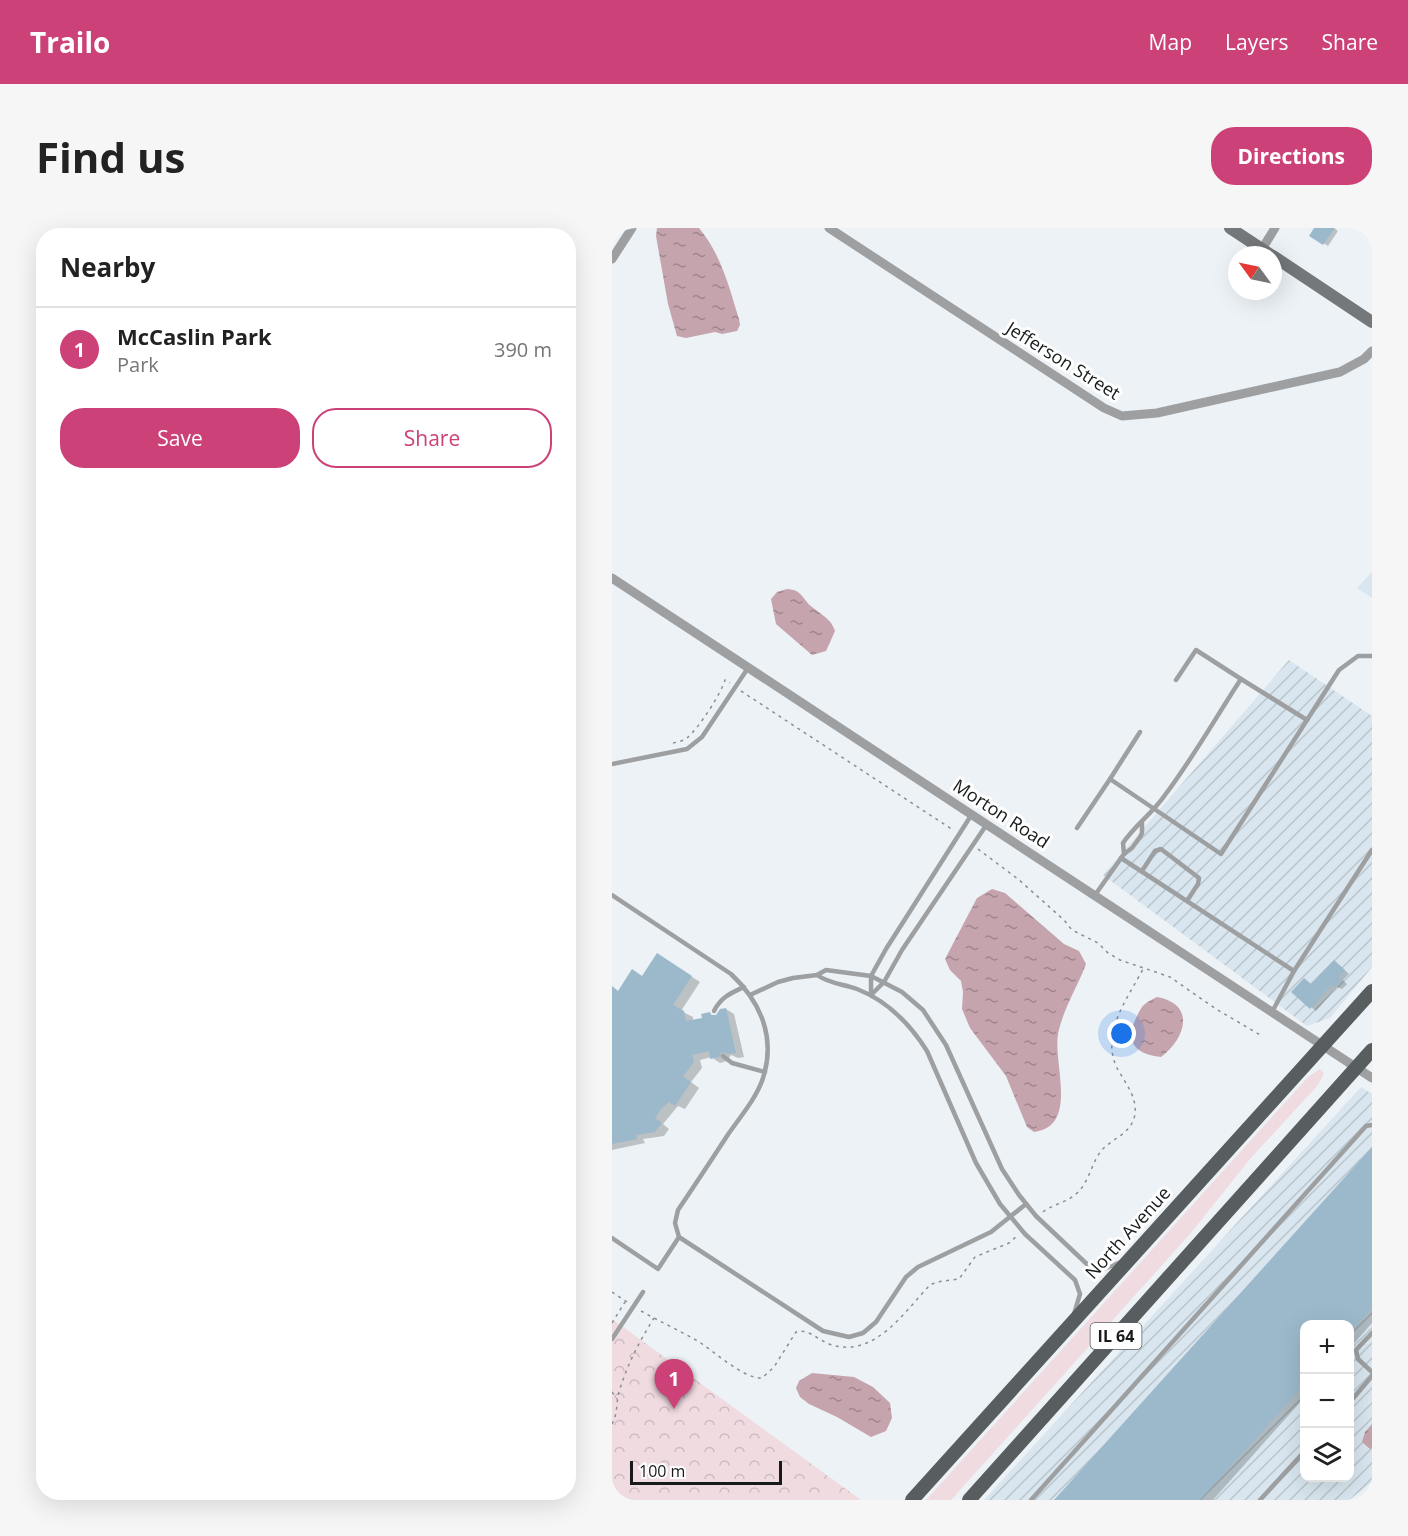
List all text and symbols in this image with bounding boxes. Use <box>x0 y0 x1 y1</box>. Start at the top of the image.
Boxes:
text: Trailo <box>30 23 110 61</box>
text: Map <box>1149 28 1192 56</box>
text: Layers <box>1225 28 1289 56</box>
text: Share <box>1322 28 1378 56</box>
button: Directions <box>1211 127 1372 185</box>
text: Find us <box>36 128 185 185</box>
north arrow <box>1228 246 1282 300</box>
text: Nearby <box>60 249 155 285</box>
street label: Jefferson Street <box>1000 314 1125 405</box>
text: McCaslin Park <box>117 321 272 351</box>
text: 1 <box>74 336 85 363</box>
text: 390 m <box>494 336 552 363</box>
text: Park <box>117 351 159 378</box>
button: Save <box>60 408 300 468</box>
button: Share <box>312 408 552 468</box>
street label: Morton Road <box>949 773 1054 853</box>
your location <box>1107 1019 1136 1048</box>
street label: North Avenue <box>1079 1181 1175 1284</box>
map controls <box>1300 1320 1354 1482</box>
button: + <box>1300 1320 1354 1374</box>
road number: IL 64 <box>1090 1323 1142 1349</box>
pin: 1 <box>654 1360 694 1409</box>
button: − <box>1300 1374 1354 1428</box>
button: layers <box>1300 1428 1354 1482</box>
scale bar <box>630 1458 782 1486</box>
text: 100 m <box>639 1460 685 1482</box>

